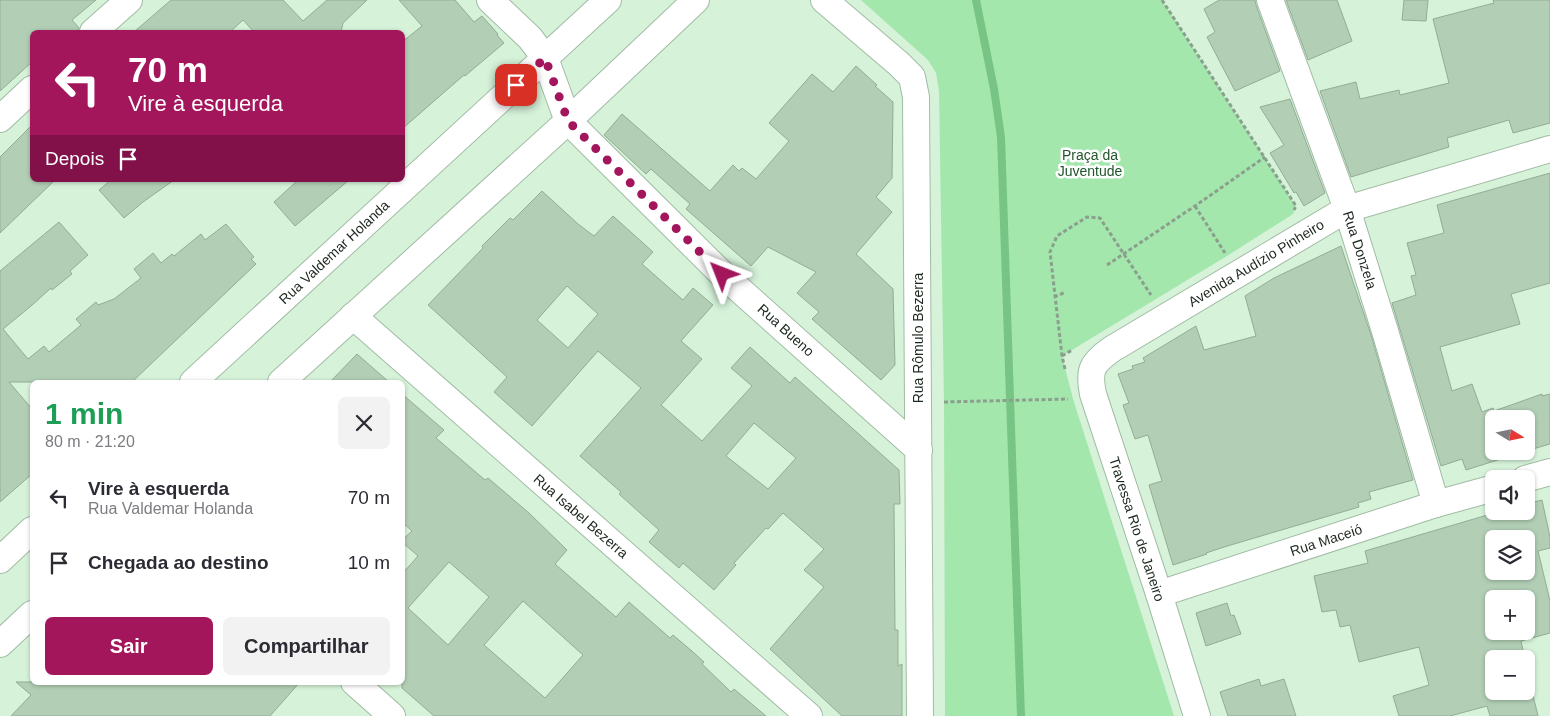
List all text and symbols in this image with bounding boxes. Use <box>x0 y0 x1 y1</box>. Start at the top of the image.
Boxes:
icon: left <box>45 50 110 115</box>
text: 70 m <box>128 50 208 89</box>
pin <box>495 64 537 106</box>
icon: arrive <box>502 71 530 99</box>
text: Vire à esquerda <box>128 91 283 116</box>
icon: arrive <box>114 145 142 173</box>
park label: Praça da Juventude <box>1058 147 1123 179</box>
text: Depois <box>45 148 104 169</box>
street label: Rua Valdemar Holanda <box>276 197 392 307</box>
street label: Rua Donzela <box>1340 209 1380 291</box>
street label: Avenida Audízio Pinheiro <box>1185 216 1327 310</box>
position arrow <box>695 247 747 299</box>
street label: Rua Rômulo Bezerra <box>910 272 926 403</box>
street label: Rua Bueno <box>755 301 818 360</box>
text: 1 min <box>45 397 123 430</box>
button: close <box>338 397 390 449</box>
north arrow <box>1485 410 1535 460</box>
map controls <box>1485 410 1535 700</box>
text: 80 m · 21:20 <box>45 433 135 450</box>
street label: Travessa Rio de Janeiro <box>1106 455 1168 604</box>
button: sound <box>1485 470 1535 520</box>
street label: Rua Isabel Bezerra <box>531 471 632 561</box>
text: Vire à esquerda <box>88 478 229 499</box>
icon: left <box>45 484 73 512</box>
text: 70 m <box>348 487 390 508</box>
text: Rua Valdemar Holanda <box>88 500 253 517</box>
street label: Rua Maceió <box>1288 521 1364 559</box>
button: layers <box>1485 530 1535 580</box>
icon: arrive <box>45 549 73 577</box>
text: Chegada ao destino <box>88 552 269 573</box>
text: 10 m <box>348 552 390 573</box>
button: + <box>1485 590 1535 640</box>
button: Sair <box>45 617 213 675</box>
button: Compartilhar <box>223 617 390 675</box>
button: − <box>1485 650 1535 700</box>

